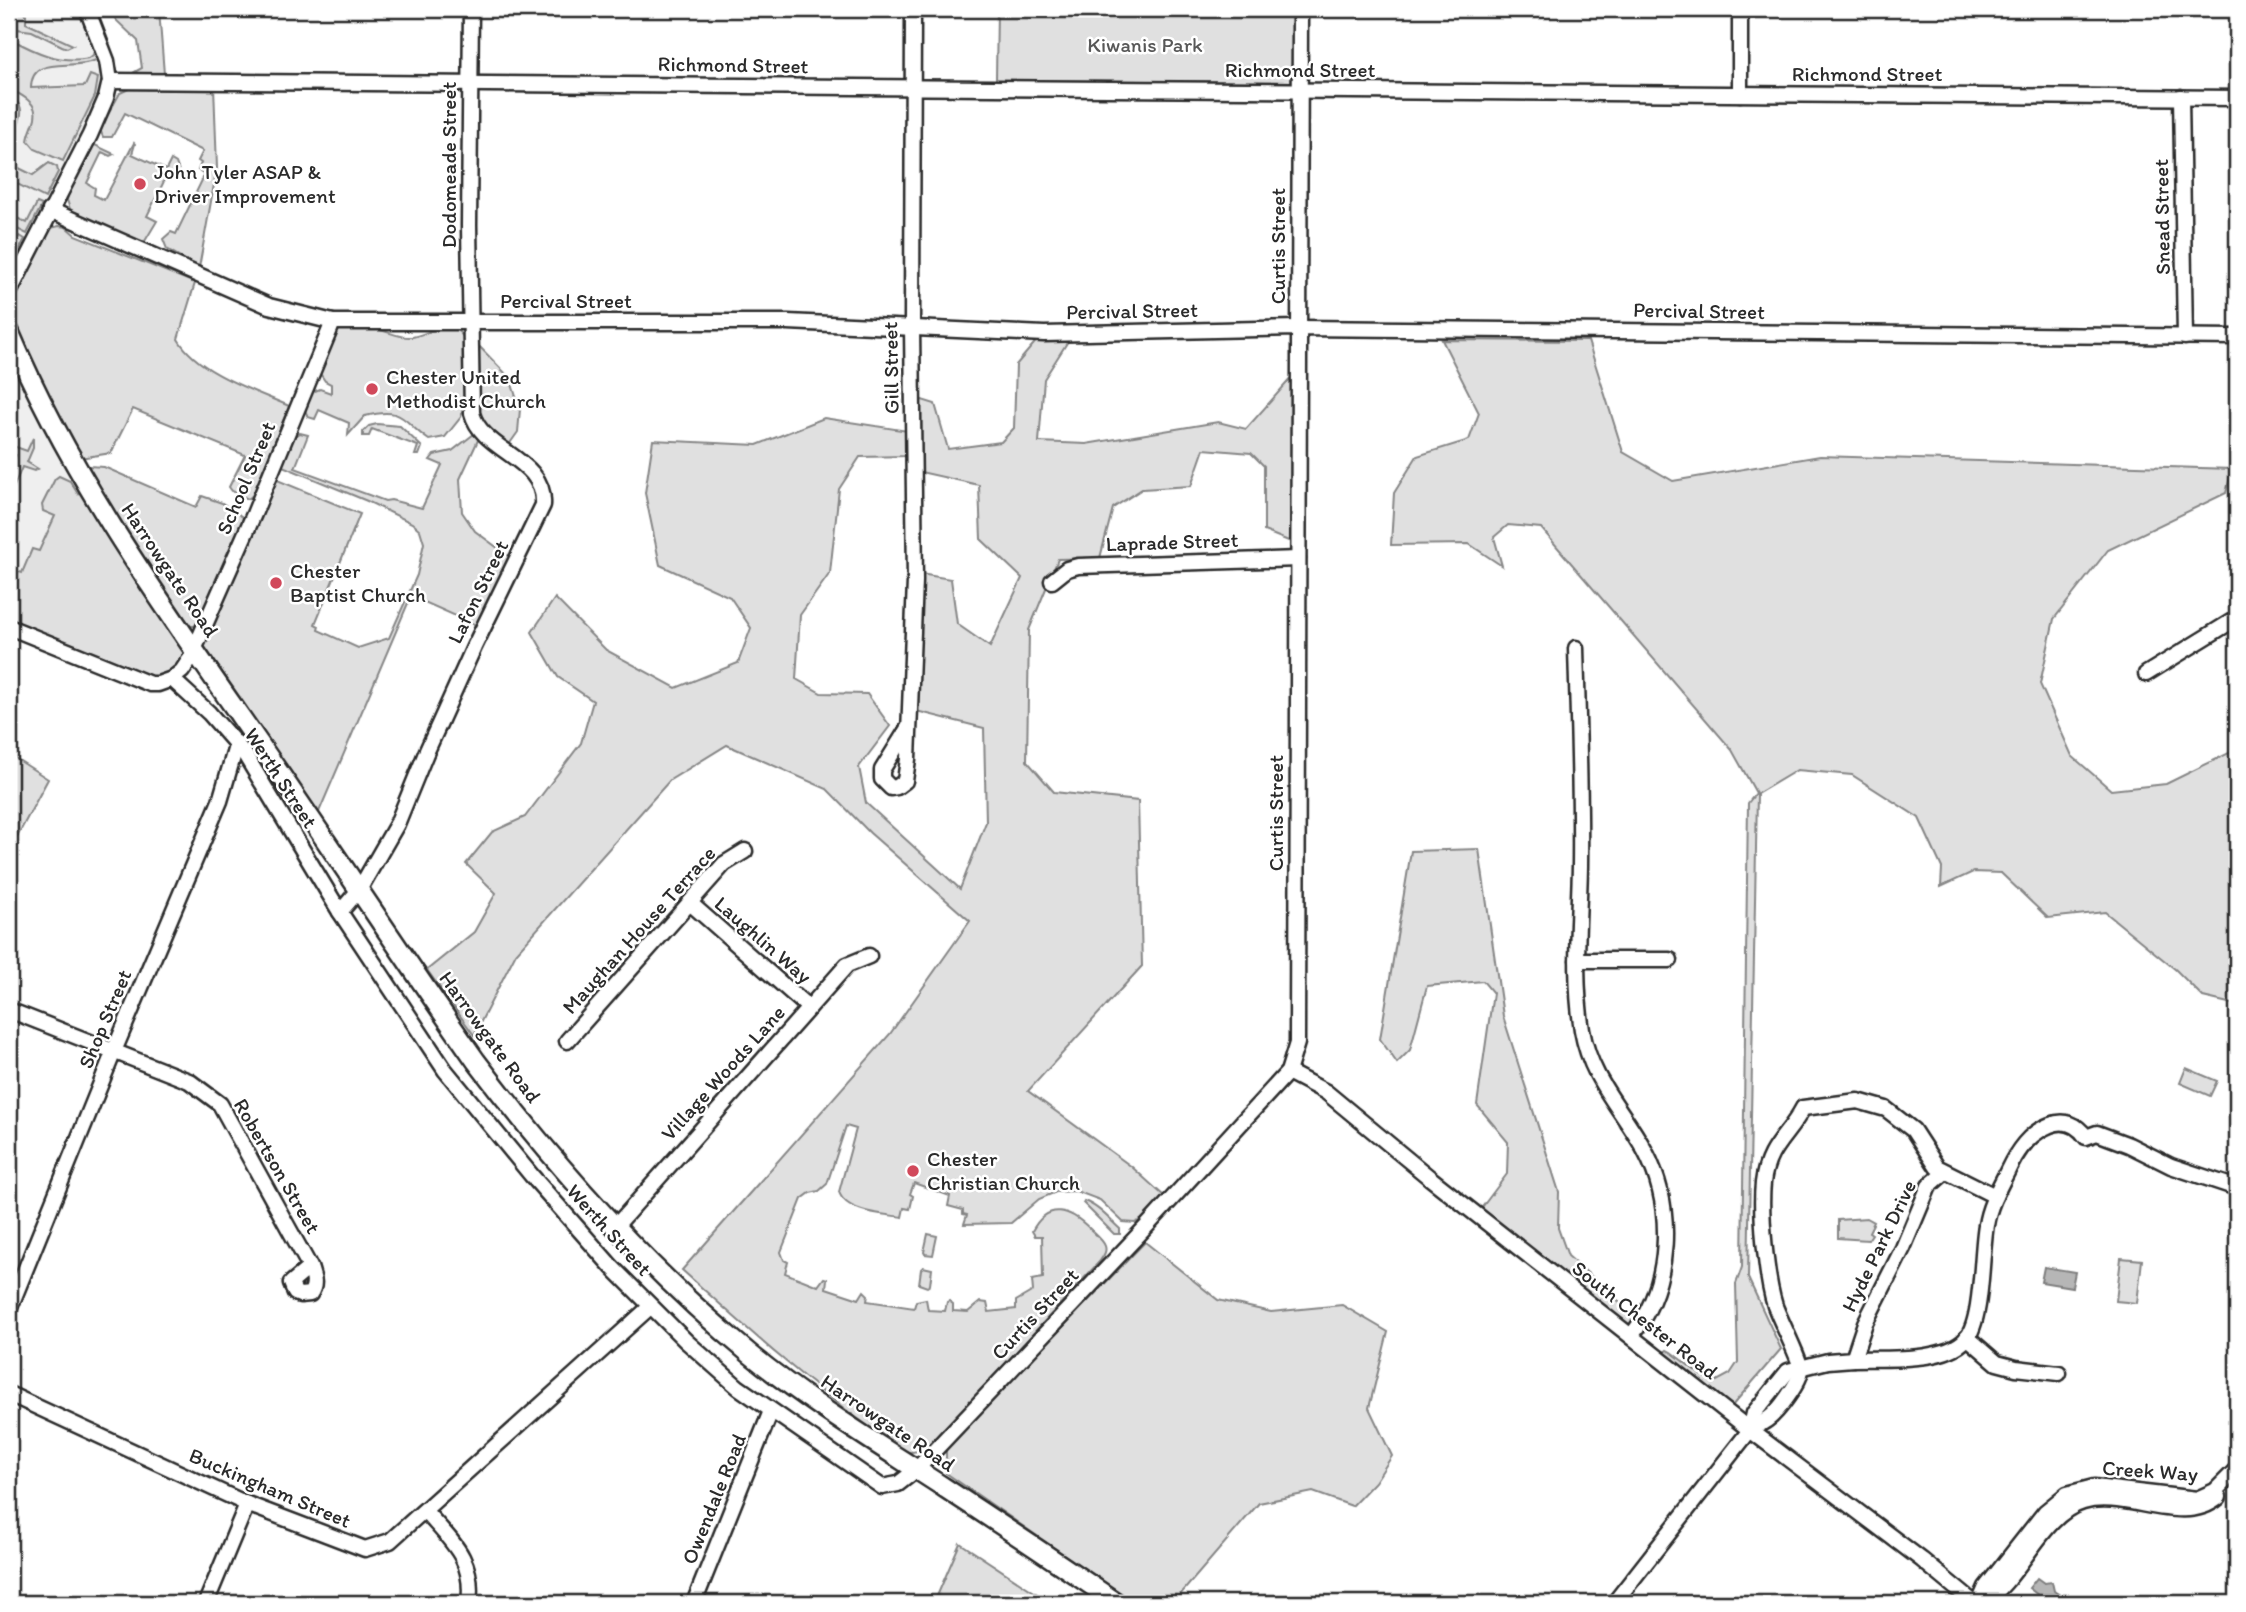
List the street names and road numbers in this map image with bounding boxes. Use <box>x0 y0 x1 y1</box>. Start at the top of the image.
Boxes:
street label: Richmond Street <box>657 51 809 78</box>
street label: Richmond Street <box>1225 57 1375 82</box>
street label: Richmond Street <box>1792 61 1942 86</box>
street label: Dodomeade Street <box>436 82 461 248</box>
street label: Snead Street <box>2148 159 2175 275</box>
street label: Curtis Street <box>1265 188 1290 304</box>
street label: Percival Street <box>500 288 632 313</box>
street label: Percival Street <box>1066 297 1198 324</box>
street label: Percival Street <box>1633 297 1765 324</box>
street label: Gill Street <box>877 321 904 414</box>
street label: School Street <box>211 418 281 538</box>
street label: Harrowgate Road <box>116 498 225 642</box>
street label: Laprade Street <box>1105 527 1239 556</box>
street label: Lafon Street <box>442 536 513 648</box>
street label: Werth Street <box>240 723 323 833</box>
street label: Curtis Street <box>1263 755 1288 871</box>
street label: Maughan House Terrace <box>557 841 721 1019</box>
street label: Laughlin Way <box>710 891 817 989</box>
street label: Shop Street <box>73 966 137 1072</box>
street label: Harrowgate Road <box>434 966 547 1108</box>
street label: Village Woods Lane <box>655 1000 790 1145</box>
street label: Robertson Street <box>229 1094 326 1238</box>
street label: Hyde Park Drive <box>1836 1176 1921 1316</box>
street label: Werth Street <box>562 1179 657 1281</box>
street label: South Chester Road <box>1567 1255 1724 1385</box>
street label: Curtis Street <box>986 1263 1084 1365</box>
street label: Harrowgate Road <box>816 1368 961 1477</box>
street label: Owendale Road <box>676 1430 751 1568</box>
street label: Buckingham Street <box>186 1442 355 1533</box>
street label: Creek Way <box>2101 1455 2199 1486</box>

